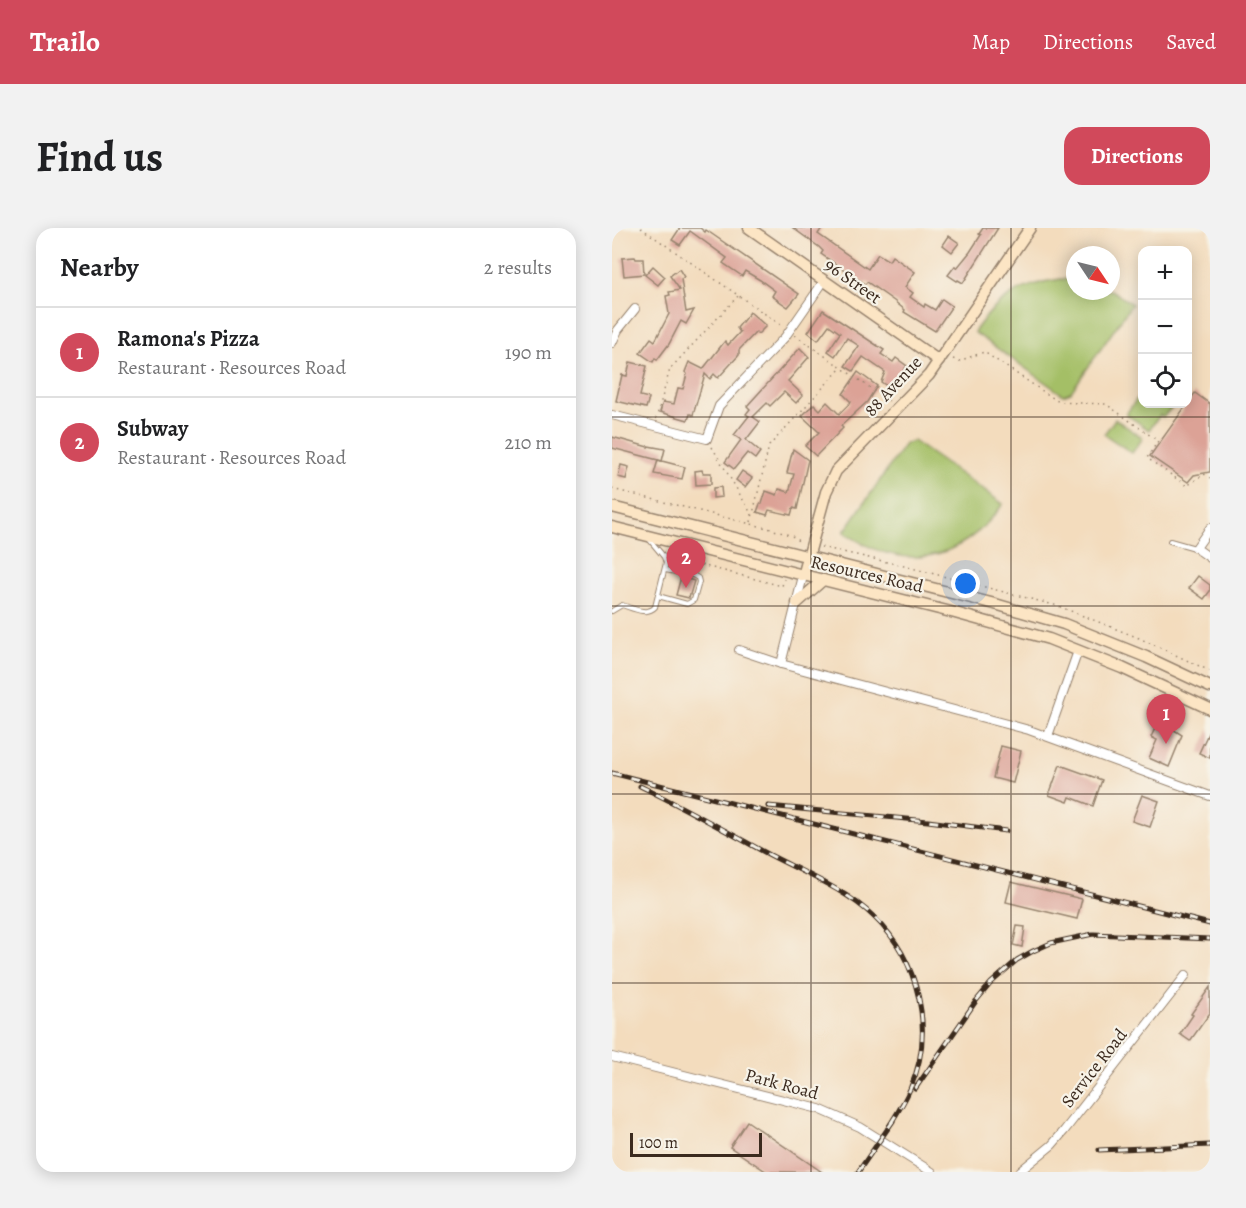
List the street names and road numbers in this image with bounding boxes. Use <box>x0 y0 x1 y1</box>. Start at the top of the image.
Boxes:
street label: 96 Street <box>820 253 886 309</box>
street label: 88 Avenue <box>859 351 927 421</box>
street label: Resources Road <box>808 549 926 599</box>
street label: Service Road <box>1056 1023 1133 1112</box>
street label: Park Road <box>743 1063 822 1105</box>

